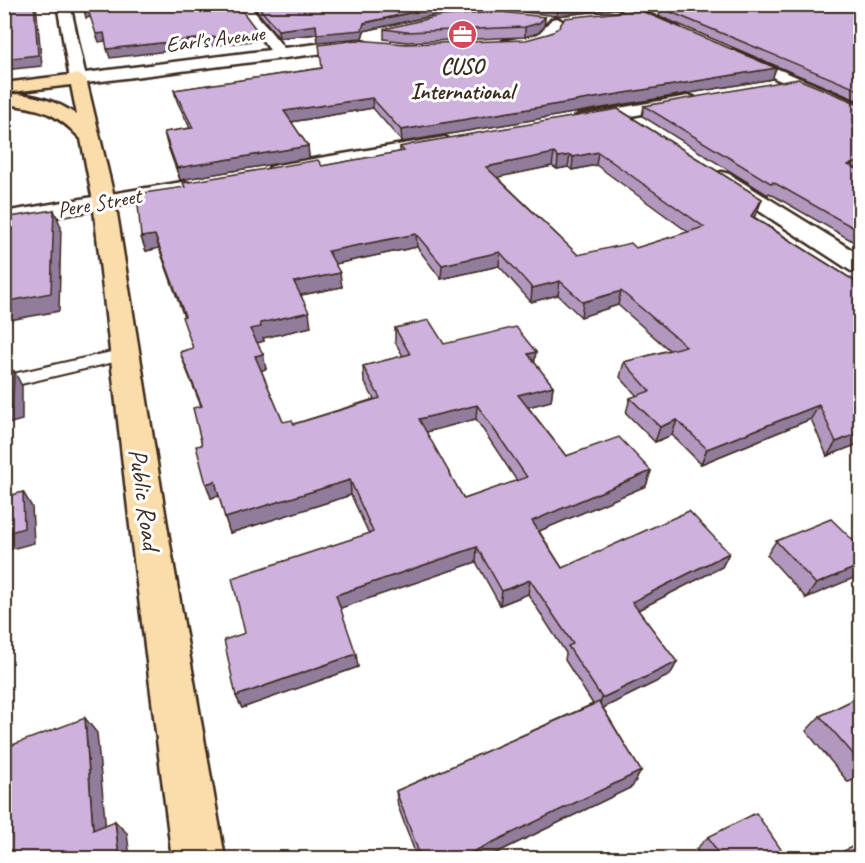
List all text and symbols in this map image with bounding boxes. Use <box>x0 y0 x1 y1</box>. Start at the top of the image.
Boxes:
office icon: CUSO International <box>446 18 478 50</box>
street label: Earl's Avenue <box>164 19 268 59</box>
place label: CUSO International <box>410 53 518 106</box>
street label: Pere Street <box>55 181 146 224</box>
street label: Public Road <box>121 446 168 555</box>

